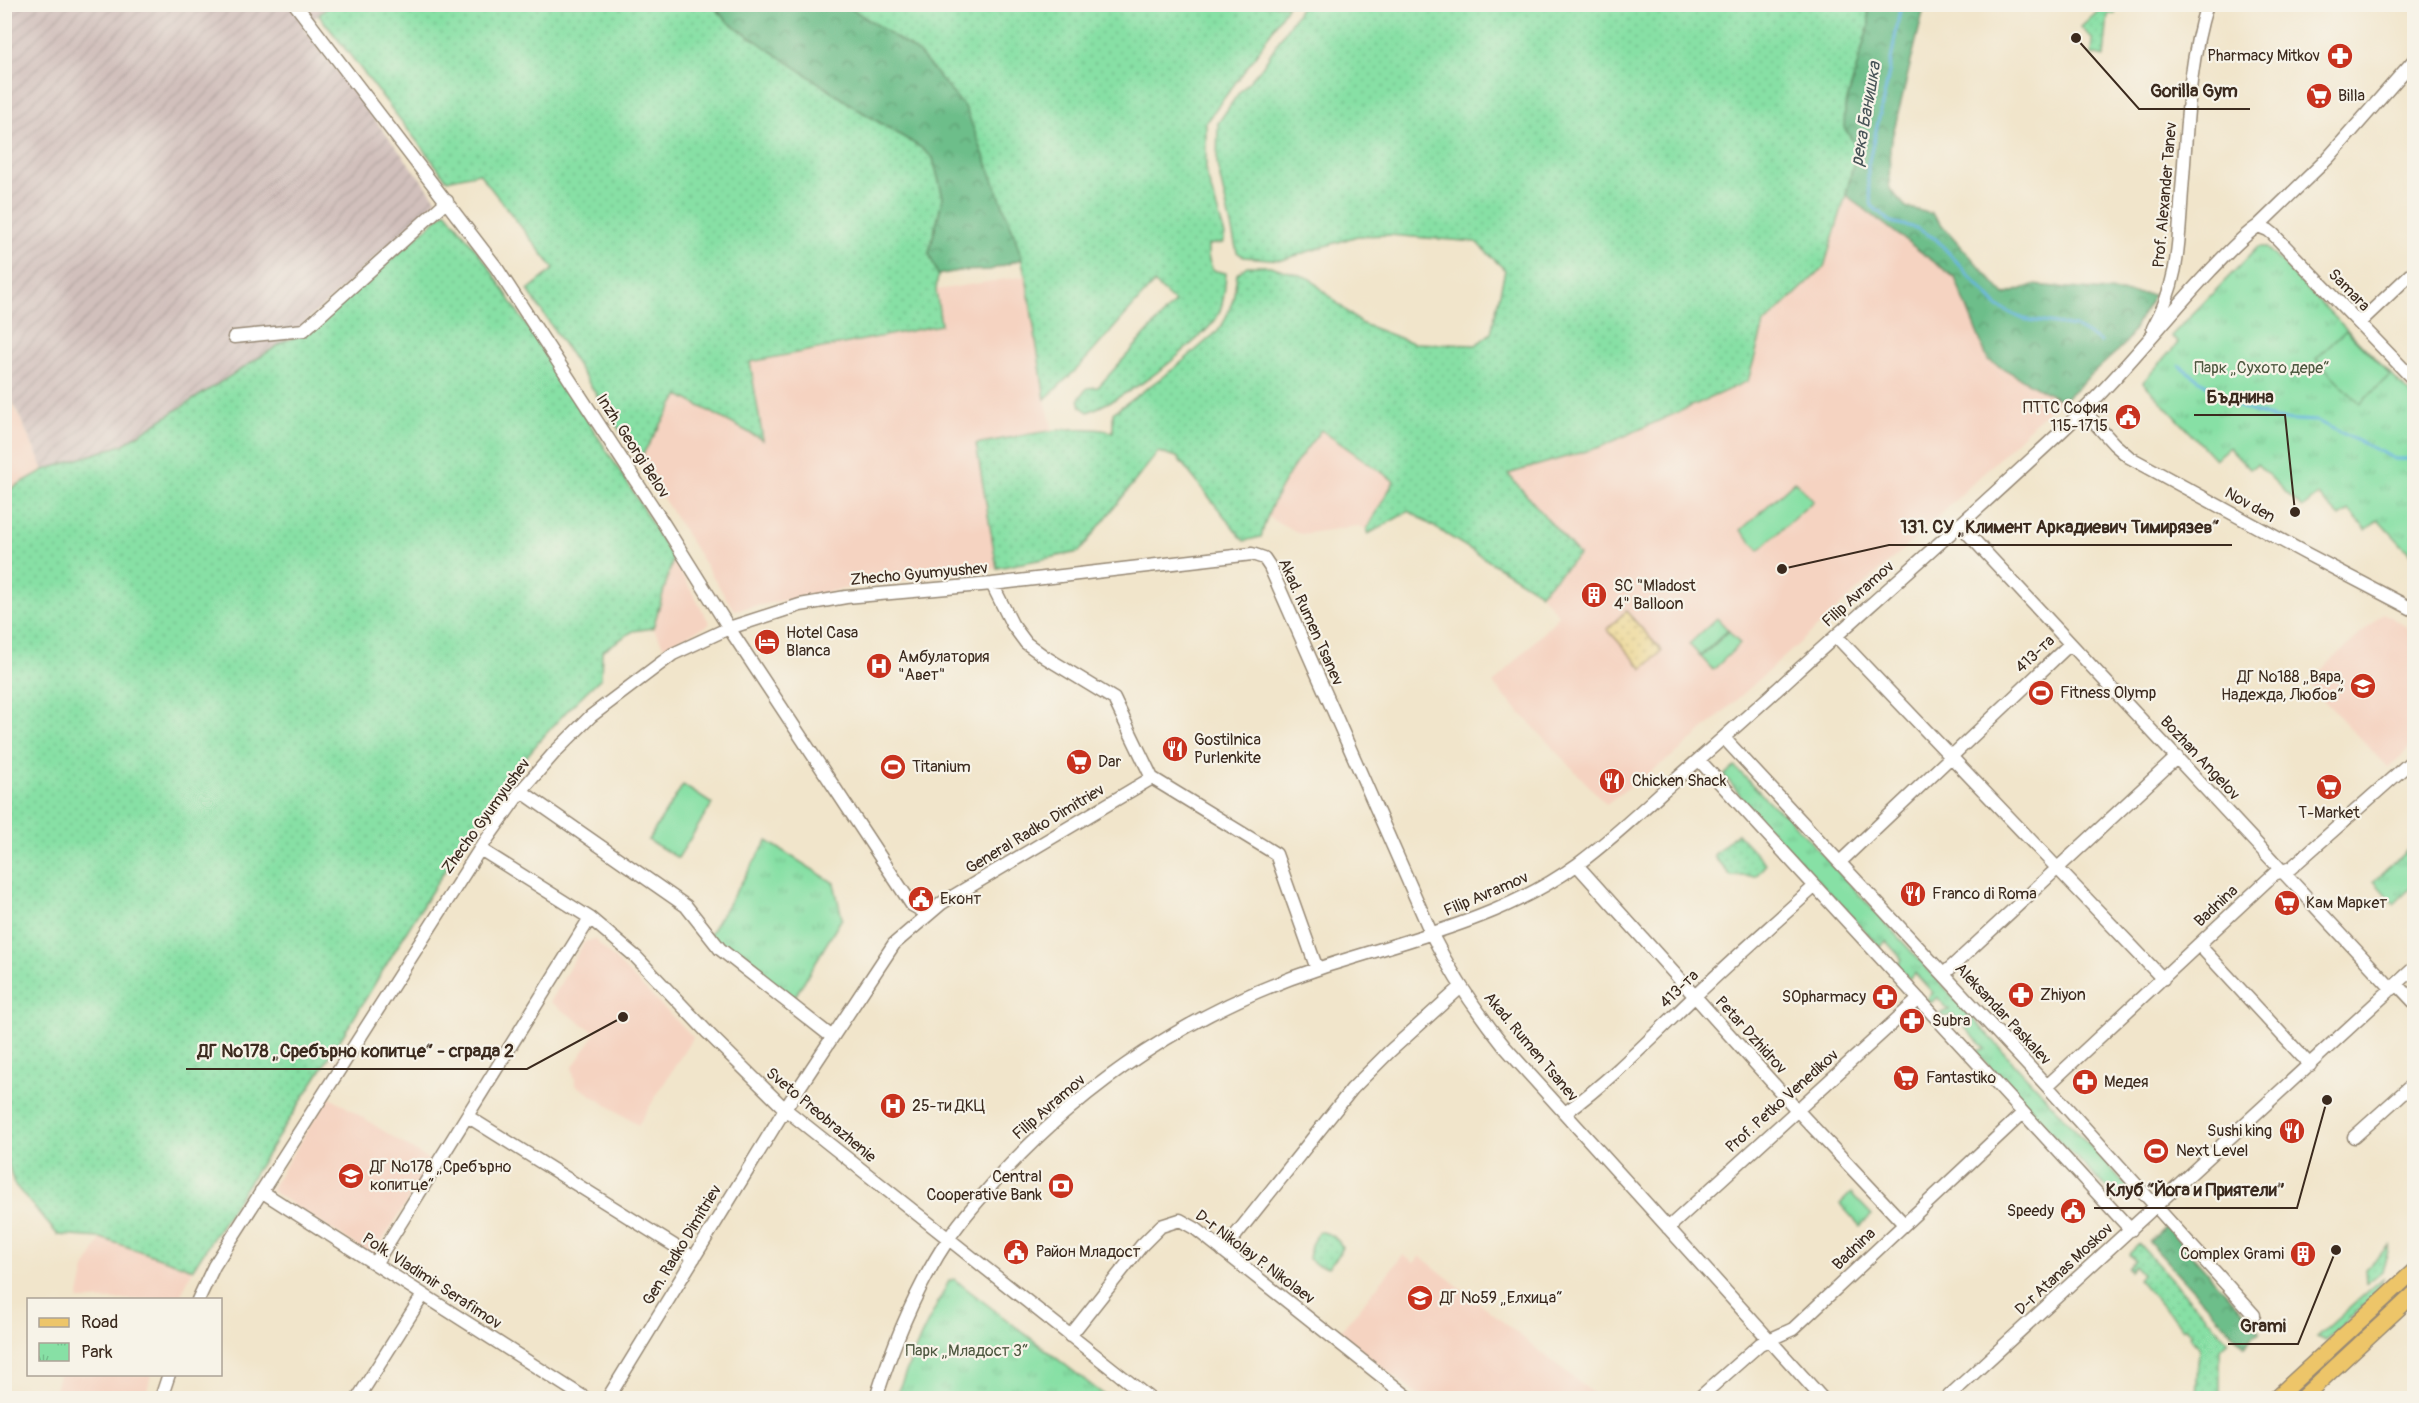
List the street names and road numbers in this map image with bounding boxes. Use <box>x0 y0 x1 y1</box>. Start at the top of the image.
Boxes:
street label: Prof. Alexander Tanev <box>2149 121 2181 269</box>
street label: Samara <box>2324 265 2374 315</box>
street label: Inzh. Georgi Belov <box>592 390 674 502</box>
street label: Nov den <box>2221 483 2279 527</box>
street label: Akad. Rumen Tsanev <box>1274 555 1348 689</box>
street label: Filip Avramov <box>1818 556 1898 632</box>
street label: Zhecho Gyumyushev <box>849 558 989 590</box>
street label: 413-та <box>2011 631 2059 677</box>
street label: Bozhan Angelov <box>2156 712 2244 804</box>
street label: Zhecho Gyumyushev <box>437 754 535 878</box>
street label: General Radko Dimitriev <box>962 780 1108 878</box>
street label: Filip Avramov <box>1441 867 1531 921</box>
street label: Badnina <box>2190 881 2242 931</box>
street label: Aleksandar Paskalev <box>1951 959 2055 1069</box>
street label: 413-та <box>1655 966 1703 1012</box>
street label: Akad. Rumen Tsanev <box>1479 988 1583 1106</box>
street label: Petar Dzhidrov <box>1711 992 1791 1078</box>
street label: Prof. Petko Venedikov <box>1721 1045 1843 1157</box>
street label: Sveto Preobrazhenie <box>762 1063 880 1167</box>
street label: Filip Avramov <box>1009 1070 1089 1144</box>
street label: Gen. Radko Dimitriev <box>638 1181 726 1309</box>
street label: D-r Nikolay P. Nikolaev <box>1191 1206 1319 1308</box>
street label: D-r Atanas Moskov <box>2011 1218 2117 1320</box>
street label: Badnina <box>1828 1224 1880 1274</box>
street label: Polk. Vladimir Serafimov <box>359 1229 505 1333</box>

